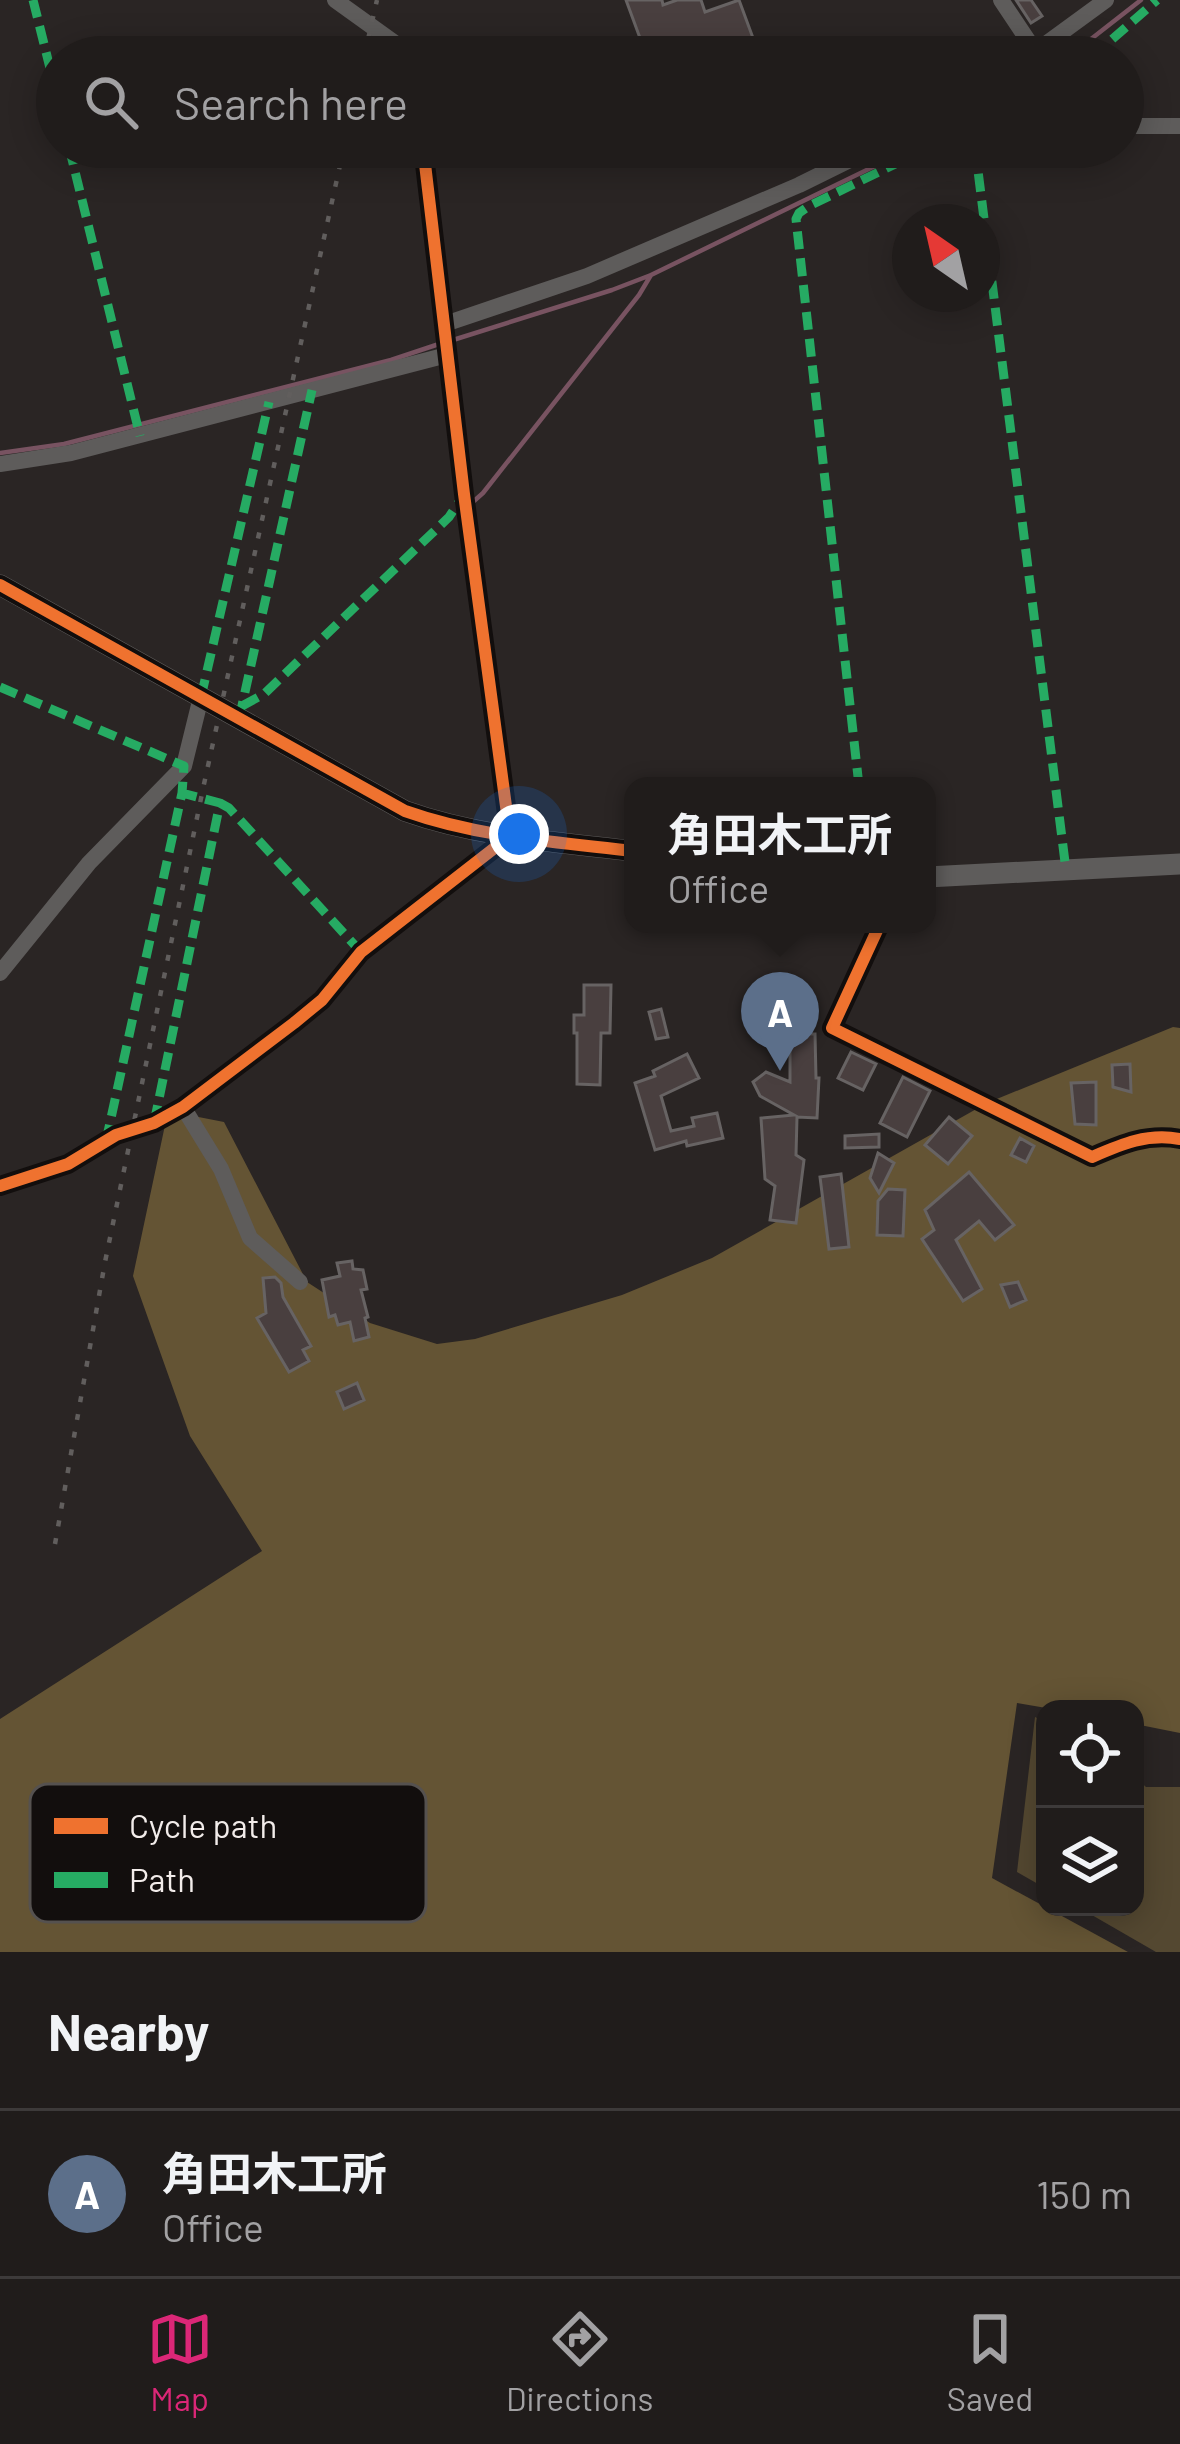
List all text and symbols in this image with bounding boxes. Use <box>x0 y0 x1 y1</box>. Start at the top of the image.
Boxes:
search box <box>36 36 1144 168</box>
icon: search <box>78 69 144 135</box>
text: Search here <box>174 75 408 129</box>
north arrow <box>892 204 1000 312</box>
popup <box>624 777 936 933</box>
your location <box>489 804 549 864</box>
text: 角田木工所 <box>667 806 893 860</box>
text: Office <box>667 864 769 911</box>
pin: A <box>741 972 819 1071</box>
map controls <box>1036 1700 1144 1916</box>
button: locate <box>1036 1700 1144 1808</box>
legend <box>30 1784 426 1922</box>
text: Cycle path <box>129 1805 277 1845</box>
button: layers <box>1036 1808 1144 1916</box>
text: Path <box>129 1859 195 1899</box>
text: Nearby <box>48 2000 209 2061</box>
text: 角田木工所 <box>162 2145 387 2199</box>
text: A <box>74 2170 100 2217</box>
text: 150 m <box>1036 2170 1132 2217</box>
text: Office <box>162 2203 264 2250</box>
tab: Map <box>147 2306 213 2418</box>
tab: Directions <box>506 2306 653 2418</box>
tab: Saved <box>947 2306 1033 2418</box>

